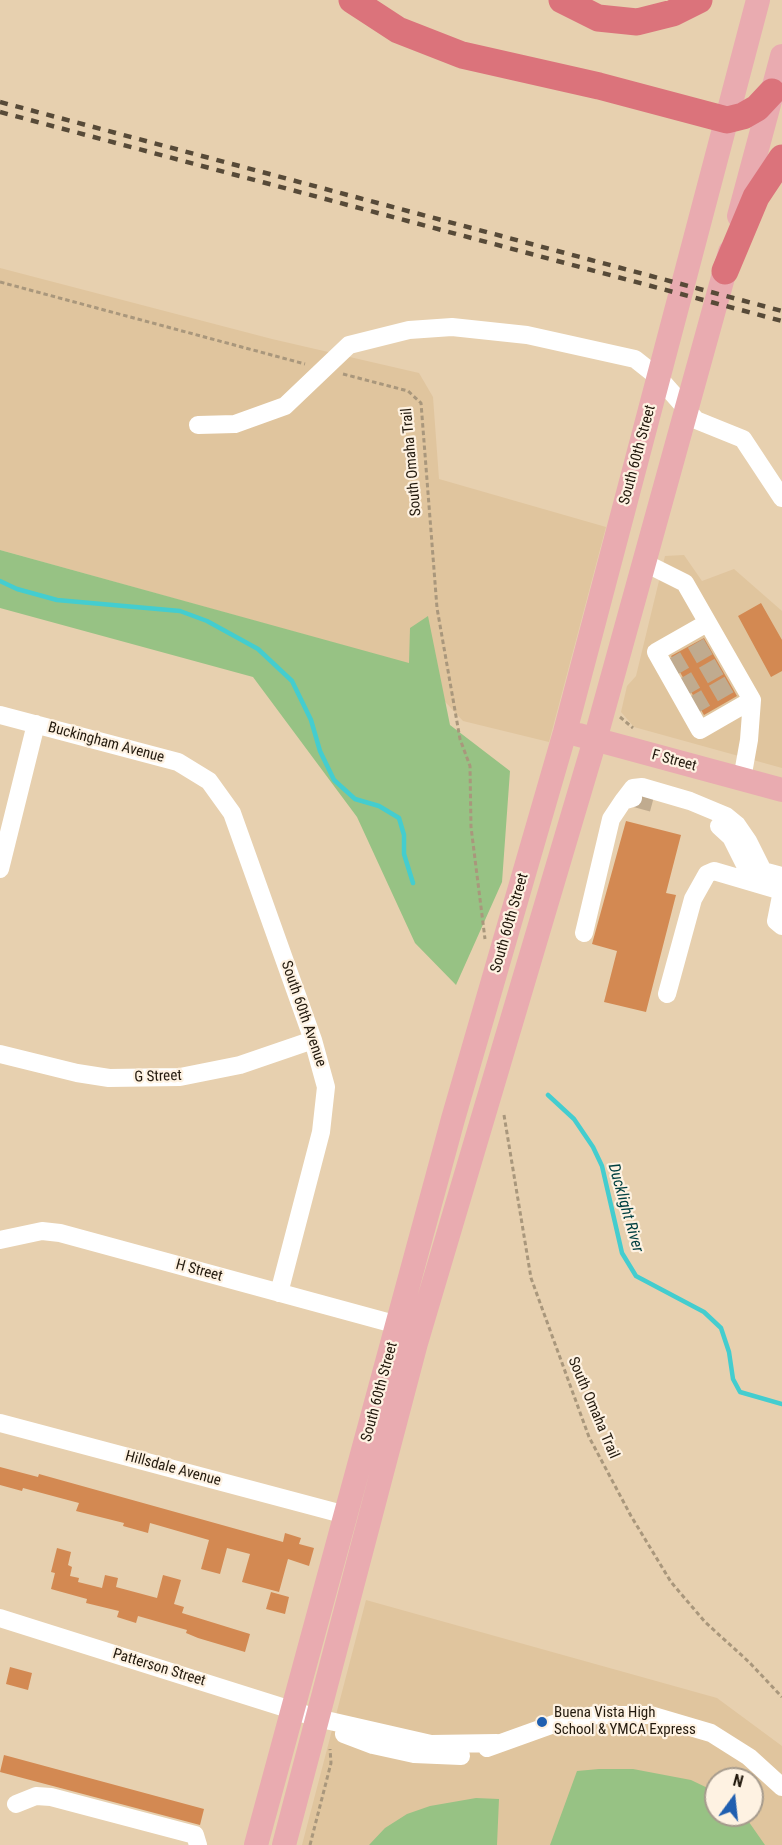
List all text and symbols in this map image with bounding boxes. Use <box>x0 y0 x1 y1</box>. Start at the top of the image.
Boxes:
street label: South 60th Street <box>616 403 660 507</box>
street label: South Omaha Trail <box>398 407 426 517</box>
street label: Buckingham Avenue <box>46 719 166 767</box>
street label: F Street <box>650 746 698 776</box>
street label: South 60th Street <box>487 871 533 975</box>
street label: South 60th Avenue <box>276 959 330 1069</box>
street label: G Street <box>134 1067 182 1087</box>
water label: Ducklight River <box>603 1161 647 1255</box>
street label: H Street <box>174 1256 224 1286</box>
street label: South 60th Street <box>358 1340 402 1444</box>
street label: South Omaha Trail <box>563 1354 623 1462</box>
street label: Hillsdale Avenue <box>123 1448 223 1490</box>
street label: Patterson Street <box>110 1645 208 1691</box>
place label: Buena Vista High School & YMCA Express <box>554 1704 696 1739</box>
marker: Buena Vista High School & YMCA Express <box>535 1715 549 1729</box>
north arrow <box>704 1767 764 1827</box>
text: N <box>731 1771 745 1792</box>

